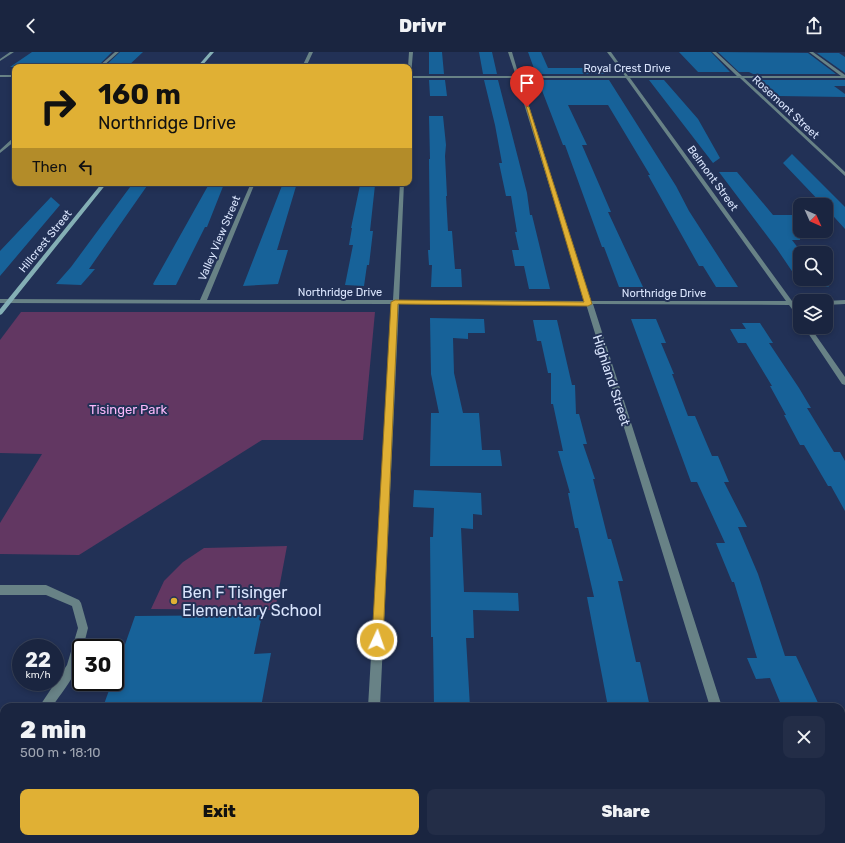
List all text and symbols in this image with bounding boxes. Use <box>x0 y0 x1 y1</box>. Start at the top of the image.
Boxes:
icon: back <box>20 15 42 37</box>
text: Drivr <box>399 15 446 37</box>
icon: share <box>803 15 825 37</box>
street label: Royal Crest Drive <box>583 62 671 75</box>
pin <box>510 66 544 107</box>
icon: arrive <box>516 72 538 94</box>
street label: Rosemont Street <box>750 73 822 142</box>
text: 160 m <box>98 78 181 111</box>
icon: right <box>32 80 84 132</box>
text: Northridge Drive <box>98 112 236 134</box>
street label: Belmont Street <box>685 143 741 214</box>
icon: left <box>75 156 97 178</box>
text: Then <box>32 158 67 176</box>
street label: Valley View Street <box>196 193 243 283</box>
north arrow <box>793 198 833 238</box>
map controls <box>793 198 833 334</box>
street label: Hillcrest Street <box>16 207 75 275</box>
button: search <box>793 246 833 286</box>
street label: Northridge Drive <box>298 286 382 299</box>
street label: Northridge Drive <box>622 287 706 300</box>
button: layers <box>793 294 833 334</box>
street label: Highland Street <box>589 333 633 428</box>
park label: Tisinger Park <box>89 402 167 418</box>
place label: Ben F Tisinger Elementary School <box>182 583 322 620</box>
marker: Ben F Tisinger Elementary School <box>169 596 179 606</box>
position arrow <box>356 619 398 661</box>
speed limit sign: 30 <box>72 639 124 691</box>
text: 22 <box>25 648 51 672</box>
text: km/h <box>26 669 50 681</box>
text: 2 min <box>20 716 86 744</box>
button: close <box>783 716 825 758</box>
text: 500 m · 18:10 <box>20 745 101 760</box>
button: Exit <box>20 789 419 835</box>
button: Share <box>427 789 825 835</box>

